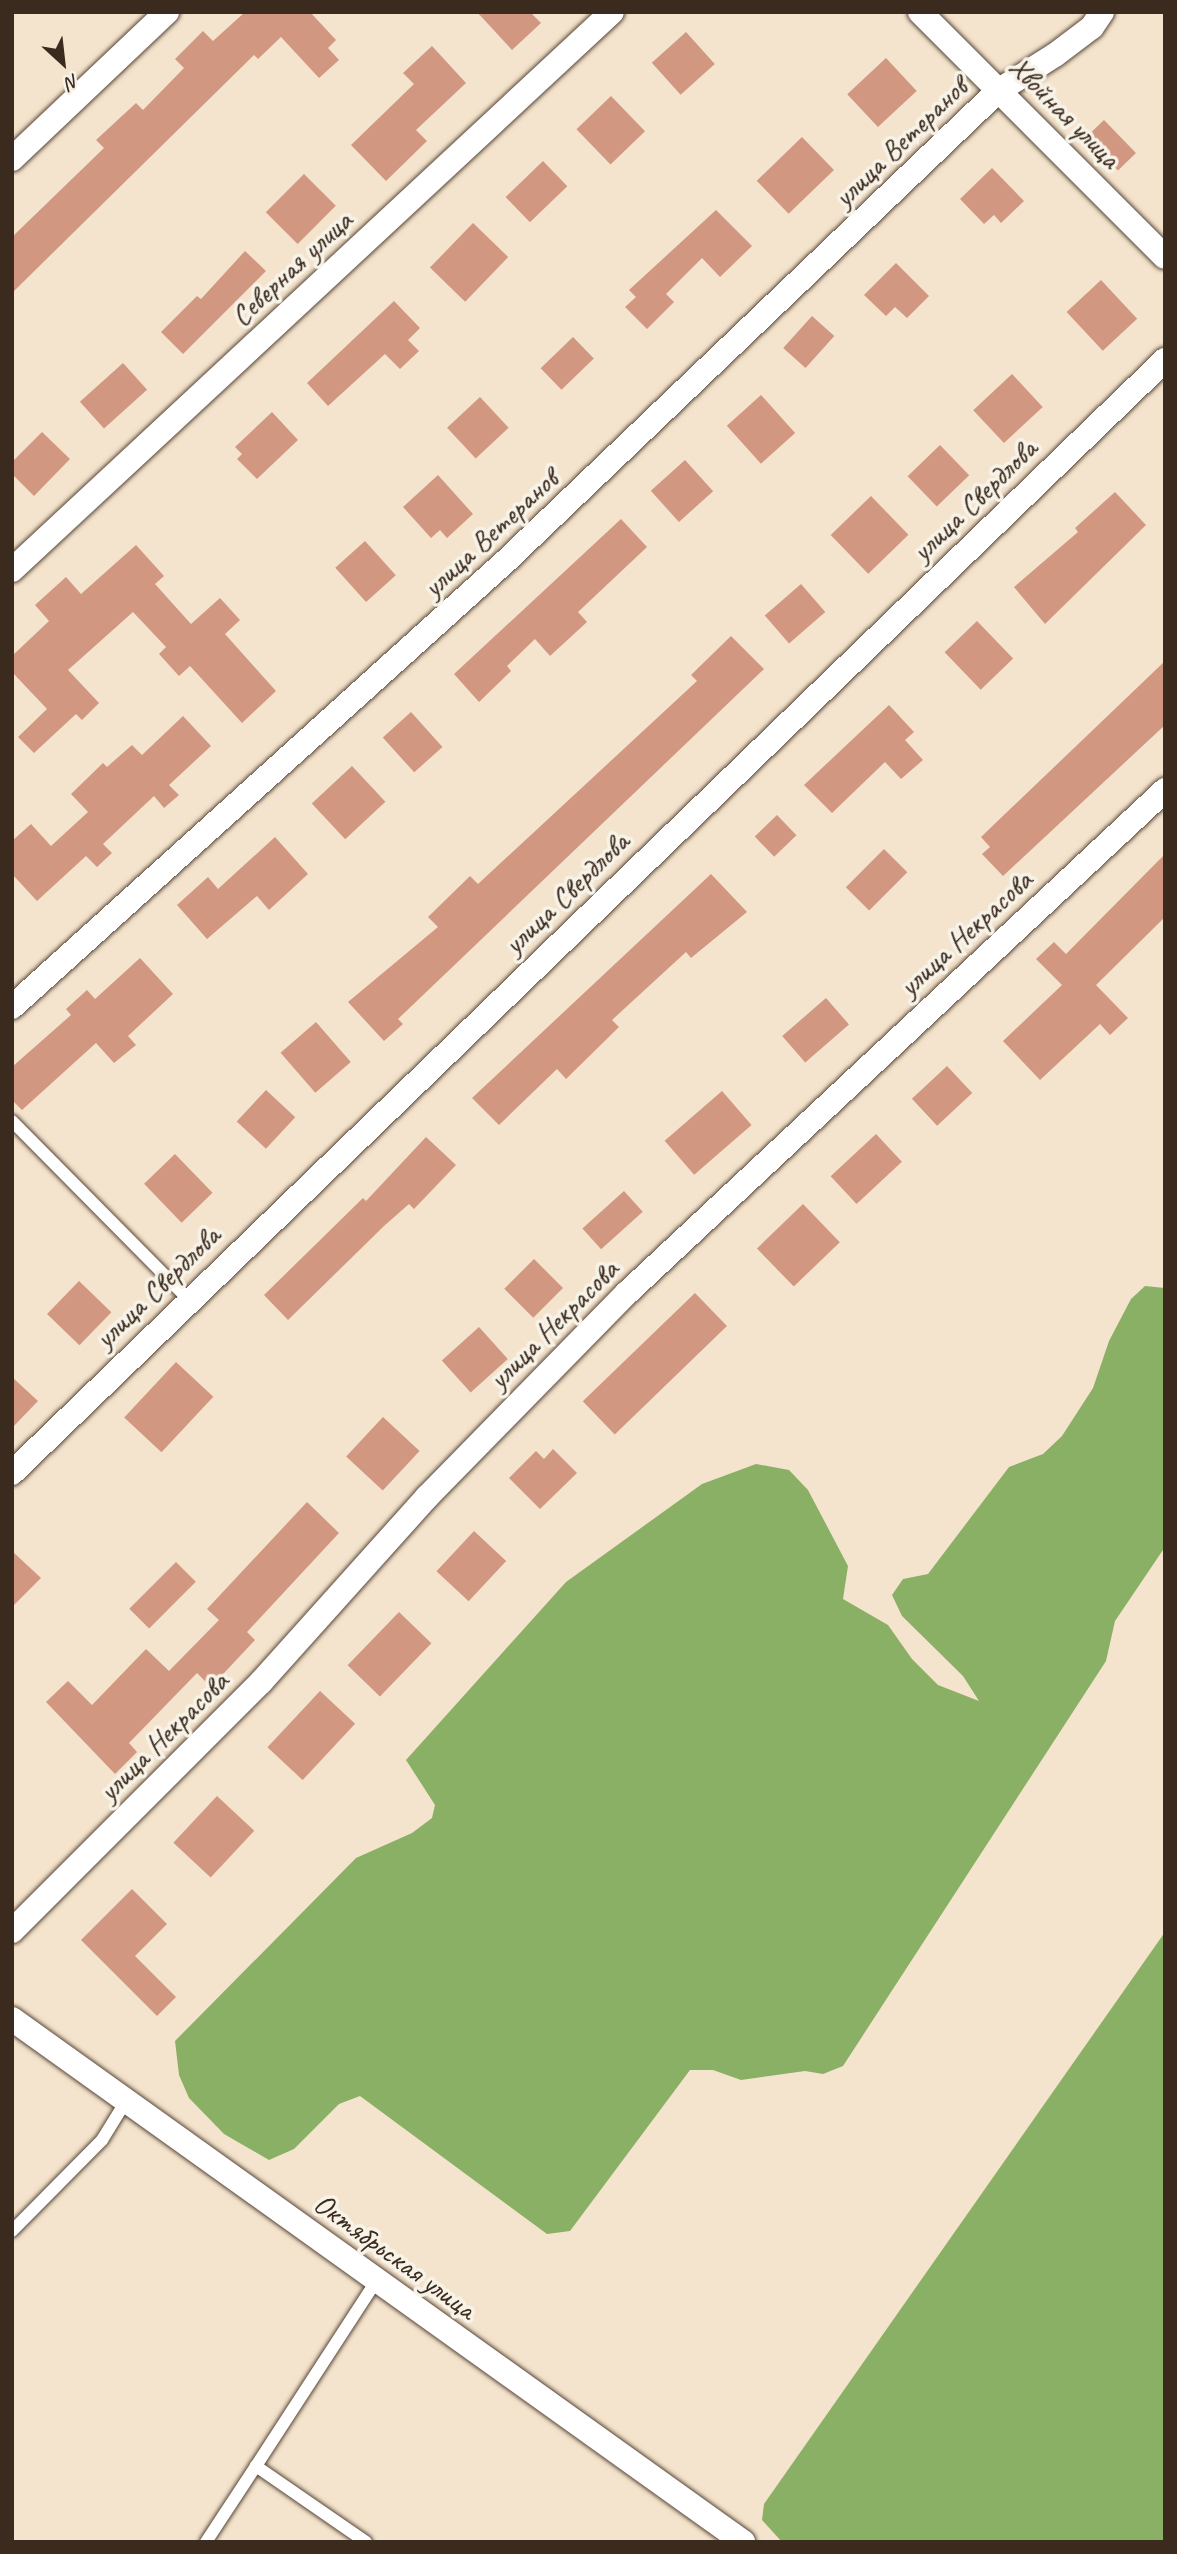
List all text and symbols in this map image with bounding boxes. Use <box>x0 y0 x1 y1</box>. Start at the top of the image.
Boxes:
north arrow <box>28 28 98 98</box>
street label: Хвойная улица <box>1001 48 1129 176</box>
text: N <box>62 68 83 95</box>
street label: улица Ветеранов <box>826 70 974 214</box>
street label: Северная улица <box>222 202 360 334</box>
street label: улица Свердлова <box>904 431 1044 569</box>
street label: улица Ветеранов <box>415 462 565 604</box>
street label: улица Свердлова <box>496 824 636 962</box>
street label: улица Некрасова <box>891 862 1039 1004</box>
street label: улица Свердлова <box>87 1218 227 1356</box>
street label: улица Некрасова <box>480 1251 626 1397</box>
street label: улица Некрасова <box>90 1663 236 1809</box>
street label: Октябрьская улица <box>306 2185 484 2327</box>

